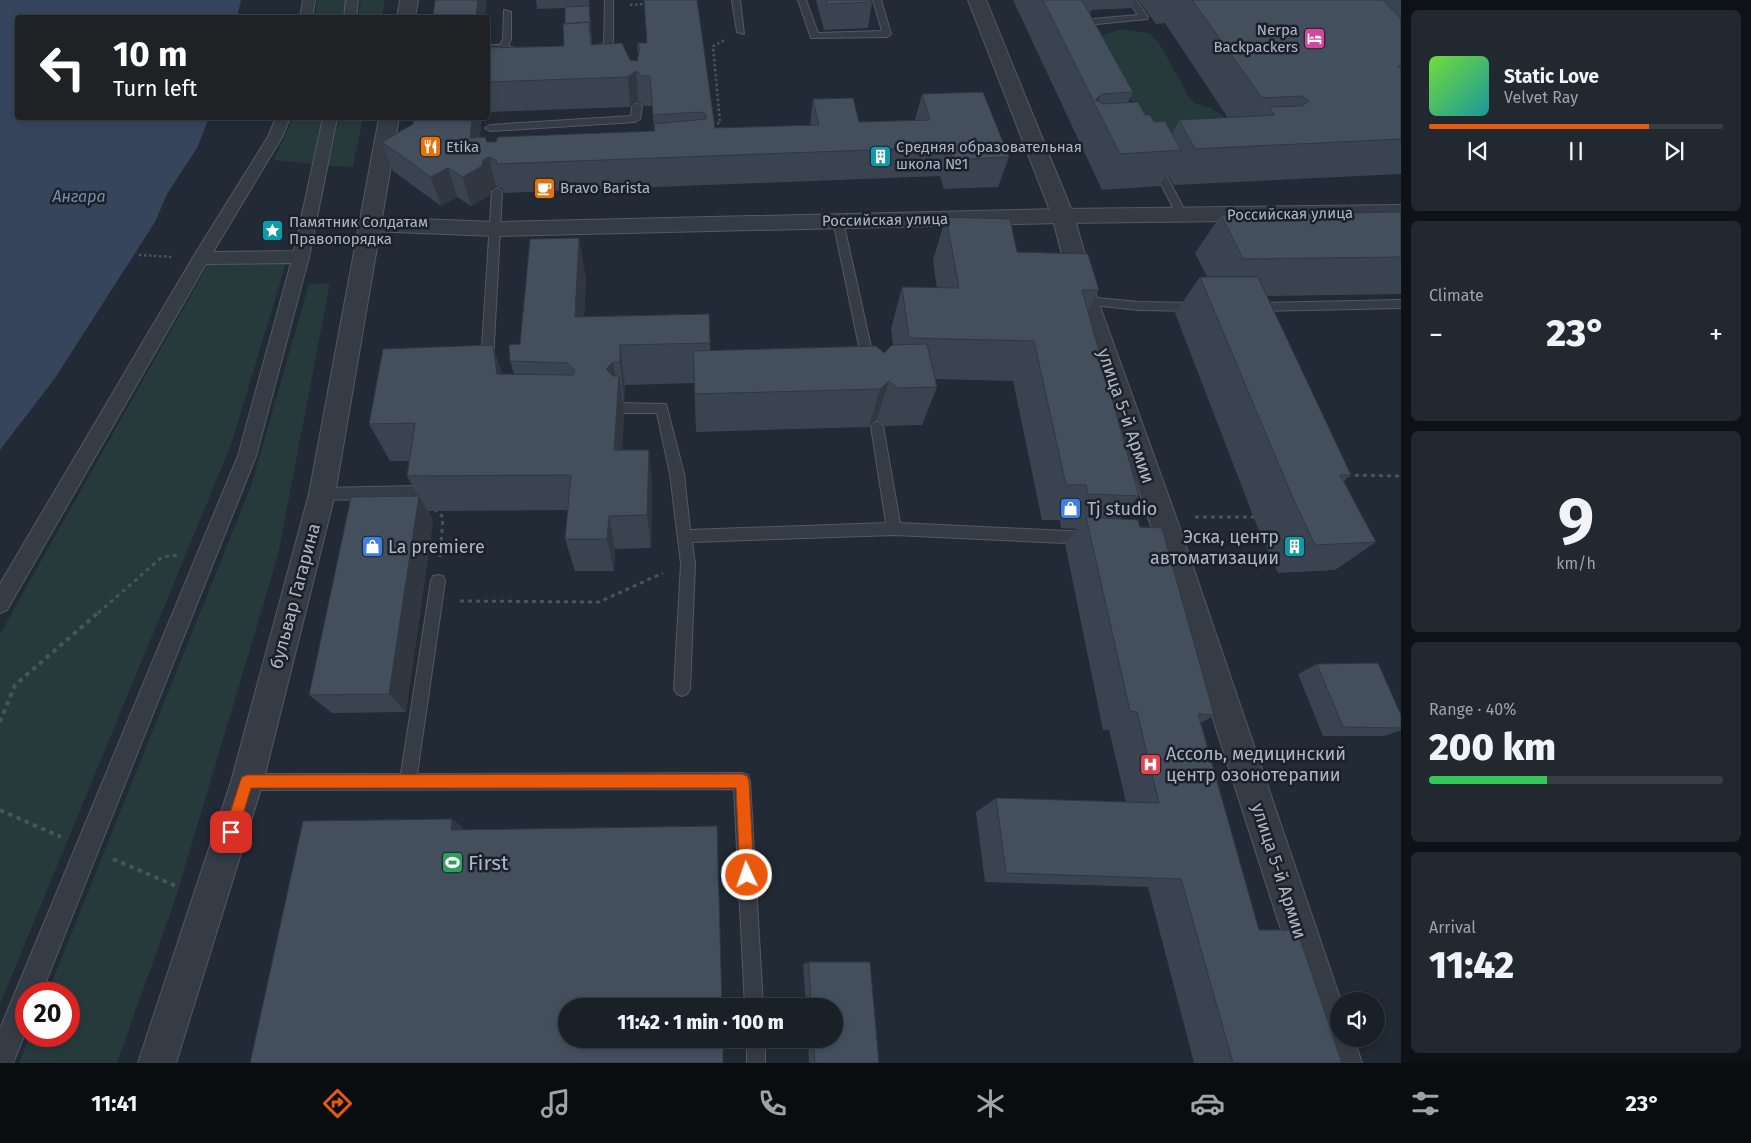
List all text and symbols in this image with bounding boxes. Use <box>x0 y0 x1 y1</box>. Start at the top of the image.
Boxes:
place label: Nerpa Backpackers <box>1213 21 1298 56</box>
hotel icon: Nerpa Backpackers <box>1302 27 1326 51</box>
text: 10 m <box>113 33 188 75</box>
icon: left <box>30 35 95 100</box>
text: Static Love <box>1504 65 1599 88</box>
text: Turn left <box>113 75 197 102</box>
text: Velvet Ray <box>1504 88 1578 107</box>
restaurant icon: Etika <box>418 135 442 159</box>
icon: previous <box>1464 137 1492 165</box>
icon: pause <box>1562 137 1590 165</box>
icon: next <box>1660 137 1688 165</box>
place label: Etika <box>446 138 479 156</box>
place label: Средняя образовательная школа №1 <box>896 138 1082 173</box>
building icon: Средняя образовательная школа №1 <box>868 144 892 168</box>
cafe icon: Bravo Barista <box>532 176 556 200</box>
place label: Bravo Barista <box>560 179 650 197</box>
water label: Ангара <box>51 187 106 206</box>
street label: Российская улица <box>1227 204 1353 224</box>
street label: Российская улица <box>822 210 948 230</box>
place label: Памятник Солдатам Правопорядка <box>289 213 428 248</box>
place icon: Памятник Солдатам Правопорядка <box>261 219 285 243</box>
text: Climate <box>1429 286 1484 305</box>
text: 23° <box>1546 310 1606 356</box>
text: − <box>1429 318 1443 351</box>
text: + <box>1709 318 1723 351</box>
street label: улица 5-й Армии <box>1093 346 1159 486</box>
text: 9 <box>1558 482 1594 560</box>
shop icon: Tj studio <box>1059 497 1083 521</box>
place label: Tj studio <box>1087 498 1157 520</box>
street label: бульвар Гагарина <box>265 521 325 671</box>
place label: Эска, центр автоматизации <box>1150 526 1279 569</box>
shop icon: La premiere <box>360 535 384 559</box>
building icon: Эска, центр автоматизации <box>1283 535 1307 559</box>
place label: La premiere <box>388 536 485 558</box>
text: km/h <box>1556 554 1596 573</box>
text: Range · 40% <box>1429 700 1516 719</box>
text: 200 km <box>1429 724 1556 770</box>
place label: Ассоль, медицинский центр озонотерапии <box>1166 743 1346 786</box>
hospital icon: Ассоль, медицинский центр озонотерапии <box>1138 752 1162 776</box>
street label: улица 5-й Армии <box>1247 800 1311 942</box>
pin <box>210 811 252 853</box>
icon: arrive <box>217 818 245 846</box>
position arrow <box>720 848 772 900</box>
place label: First <box>468 850 509 876</box>
sports icon: First <box>440 851 464 875</box>
text: Arrival <box>1429 918 1476 937</box>
text: 11:42 <box>1429 942 1514 988</box>
speed limit sign: 20 <box>15 982 80 1047</box>
map controls <box>1330 992 1385 1047</box>
button: sound <box>1330 992 1385 1047</box>
text: 11:42 · 1 min · 100 m <box>617 1011 784 1034</box>
icon: directions <box>320 1086 355 1121</box>
icon: music <box>538 1086 573 1121</box>
icon: phone <box>755 1086 790 1121</box>
icon: climate <box>973 1086 1008 1121</box>
icon: car <box>1190 1086 1225 1121</box>
icon: filters <box>1408 1086 1443 1121</box>
text: 11:41 <box>91 1090 138 1117</box>
text: 23° <box>1625 1090 1660 1117</box>

